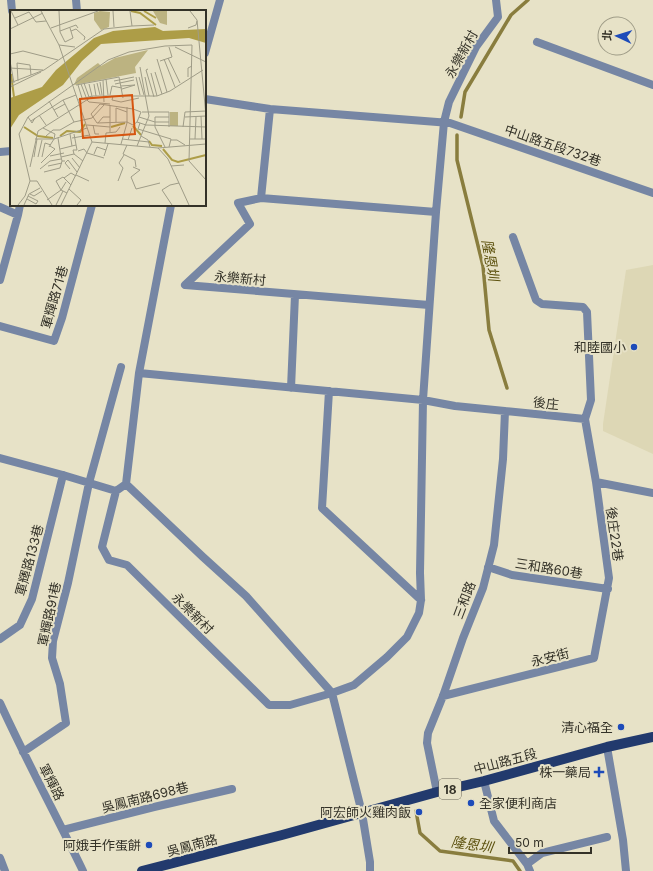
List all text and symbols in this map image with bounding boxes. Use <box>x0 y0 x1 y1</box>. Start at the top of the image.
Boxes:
inset map <box>10 10 206 206</box>
north arrow <box>597 16 637 56</box>
street label: 永樂新村 <box>441 27 481 81</box>
text: 北 <box>600 29 614 41</box>
street label: 中山路五段732巷 <box>503 121 603 169</box>
water label: 隆恩圳 <box>479 238 503 284</box>
street label: 軍輝路71巷 <box>37 264 71 330</box>
street label: 永樂新村 <box>213 268 267 288</box>
place label: 和睦國小 <box>574 339 626 355</box>
marker: 和睦國小 <box>629 342 639 352</box>
street label: 後庄 <box>532 394 560 412</box>
street label: 後庄22巷 <box>603 506 627 562</box>
street label: 軍輝路133巷 <box>12 522 46 598</box>
street label: 三和路60巷 <box>514 555 584 581</box>
street label: 三和路 <box>450 579 478 621</box>
street label: 軍輝路91巷 <box>34 580 64 648</box>
street label: 永樂新村 <box>169 589 217 637</box>
street label: 永安街 <box>529 645 571 669</box>
place label: 清心福全 <box>561 719 613 735</box>
marker: 清心福全 <box>616 722 626 732</box>
street label: 中山路五段 <box>472 745 538 777</box>
street label: 軍輝路 <box>36 761 68 803</box>
place label: 株一藥局 <box>539 764 591 780</box>
marker: 株一藥局 <box>594 767 604 777</box>
street label: 吳鳳南路698巷 <box>100 778 190 816</box>
road number: 18 <box>439 779 461 799</box>
place label: 全家便利商店 <box>479 795 557 811</box>
marker: 全家便利商店 <box>466 798 476 808</box>
place label: 阿宏師火雞肉飯 <box>320 804 411 820</box>
marker: 阿宏師火雞肉飯 <box>414 807 424 817</box>
scale bar <box>509 829 591 855</box>
street label: 吳鳳南路 <box>165 831 219 859</box>
water label: 隆恩圳 <box>450 833 496 856</box>
text: 50 m <box>515 835 544 850</box>
place label: 阿娥手作蛋餅 <box>63 837 141 853</box>
marker: 阿娥手作蛋餅 <box>144 840 154 850</box>

